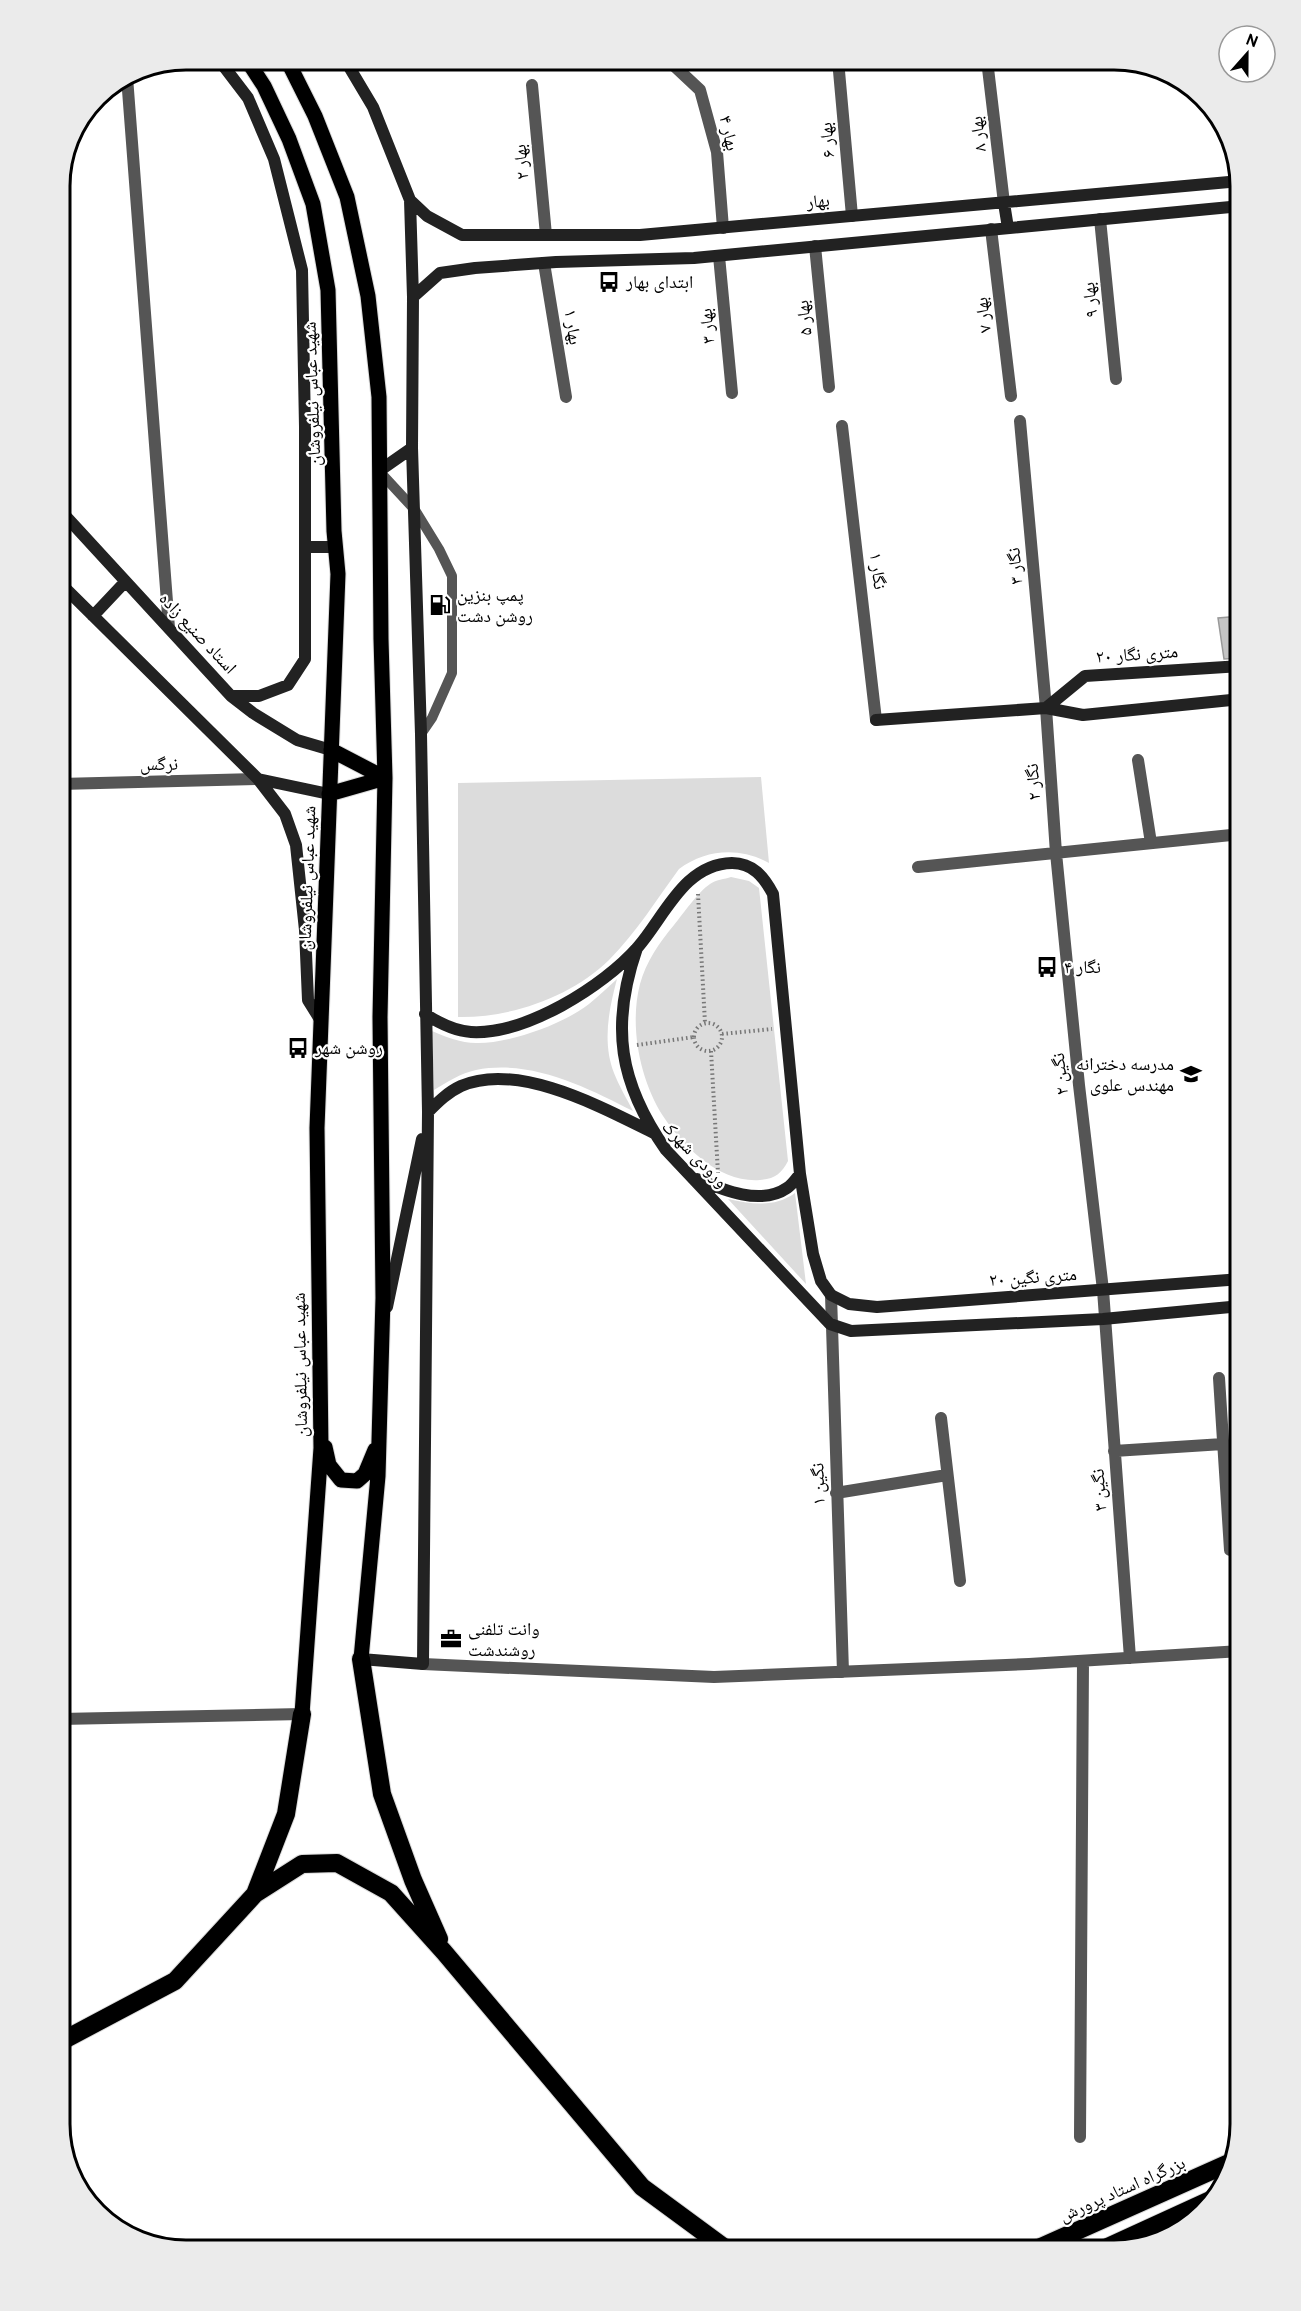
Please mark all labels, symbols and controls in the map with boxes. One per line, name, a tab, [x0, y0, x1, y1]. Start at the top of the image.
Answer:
north arrow	[1217, 24, 1277, 84]
text: N	[1243, 30, 1261, 53]
street label: بهار ۴	[712, 113, 743, 153]
street label: بهار ۸	[966, 115, 993, 153]
street label: بهار ۶	[815, 121, 842, 159]
street label: بهار ۲	[509, 143, 536, 181]
street label: بهار	[805, 190, 831, 215]
bus stop icon: ابتدای بهار	[597, 270, 621, 294]
place label: ابتدای بهار	[625, 272, 693, 295]
street label: بهار ۹	[1078, 281, 1105, 319]
street label: بهار ۷	[971, 296, 998, 334]
street label: بهار ۵	[792, 299, 819, 337]
street label: بهار ۳	[695, 307, 722, 345]
street label: بهار ۱	[557, 308, 586, 347]
street label: شهید عباس نیلفروشان	[299, 321, 328, 467]
street label: نگار ۳	[1003, 546, 1030, 585]
street label: نگار ۱	[863, 551, 890, 591]
place label: پمپ بنزین روشن دشت	[457, 585, 533, 629]
street label: استاد صنیع زاده	[153, 588, 241, 680]
fuel station icon: پمپ بنزین روشن دشت	[428, 593, 452, 617]
street label: ۲۰ متری نگار	[1095, 641, 1179, 670]
street label: نرگس	[140, 754, 178, 777]
street label: نگار ۲	[1022, 763, 1047, 801]
street label: شهید عباس نیلفروشان	[294, 805, 323, 951]
bus stop icon: نگار ۴	[1035, 955, 1059, 979]
place label: نگار ۴	[1064, 957, 1101, 980]
bus stop icon: روشن شهر	[286, 1036, 310, 1060]
place label: روشن شهر	[314, 1038, 383, 1061]
street label: نگین ۲	[1048, 1051, 1075, 1096]
place label: مدرسه دخترانه مهندس علوی	[1076, 1054, 1174, 1098]
school or university icon: مدرسه دخترانه مهندس علوی	[1179, 1062, 1203, 1086]
street label: ورودی شهرک	[656, 1116, 732, 1194]
street label: ۲۰ متری نگین	[988, 1264, 1078, 1293]
street label: شهید عباس نیلفروشان	[289, 1292, 314, 1438]
street label: نگین ۱	[807, 1462, 832, 1506]
street label: نگین ۳	[1088, 1468, 1113, 1512]
place label: وانت تلفنی روشندشت	[468, 1619, 540, 1663]
office icon: وانت تلفنی روشندشت	[439, 1627, 463, 1651]
street label: بزرگراه استاد پرورش	[1056, 2152, 1189, 2228]

